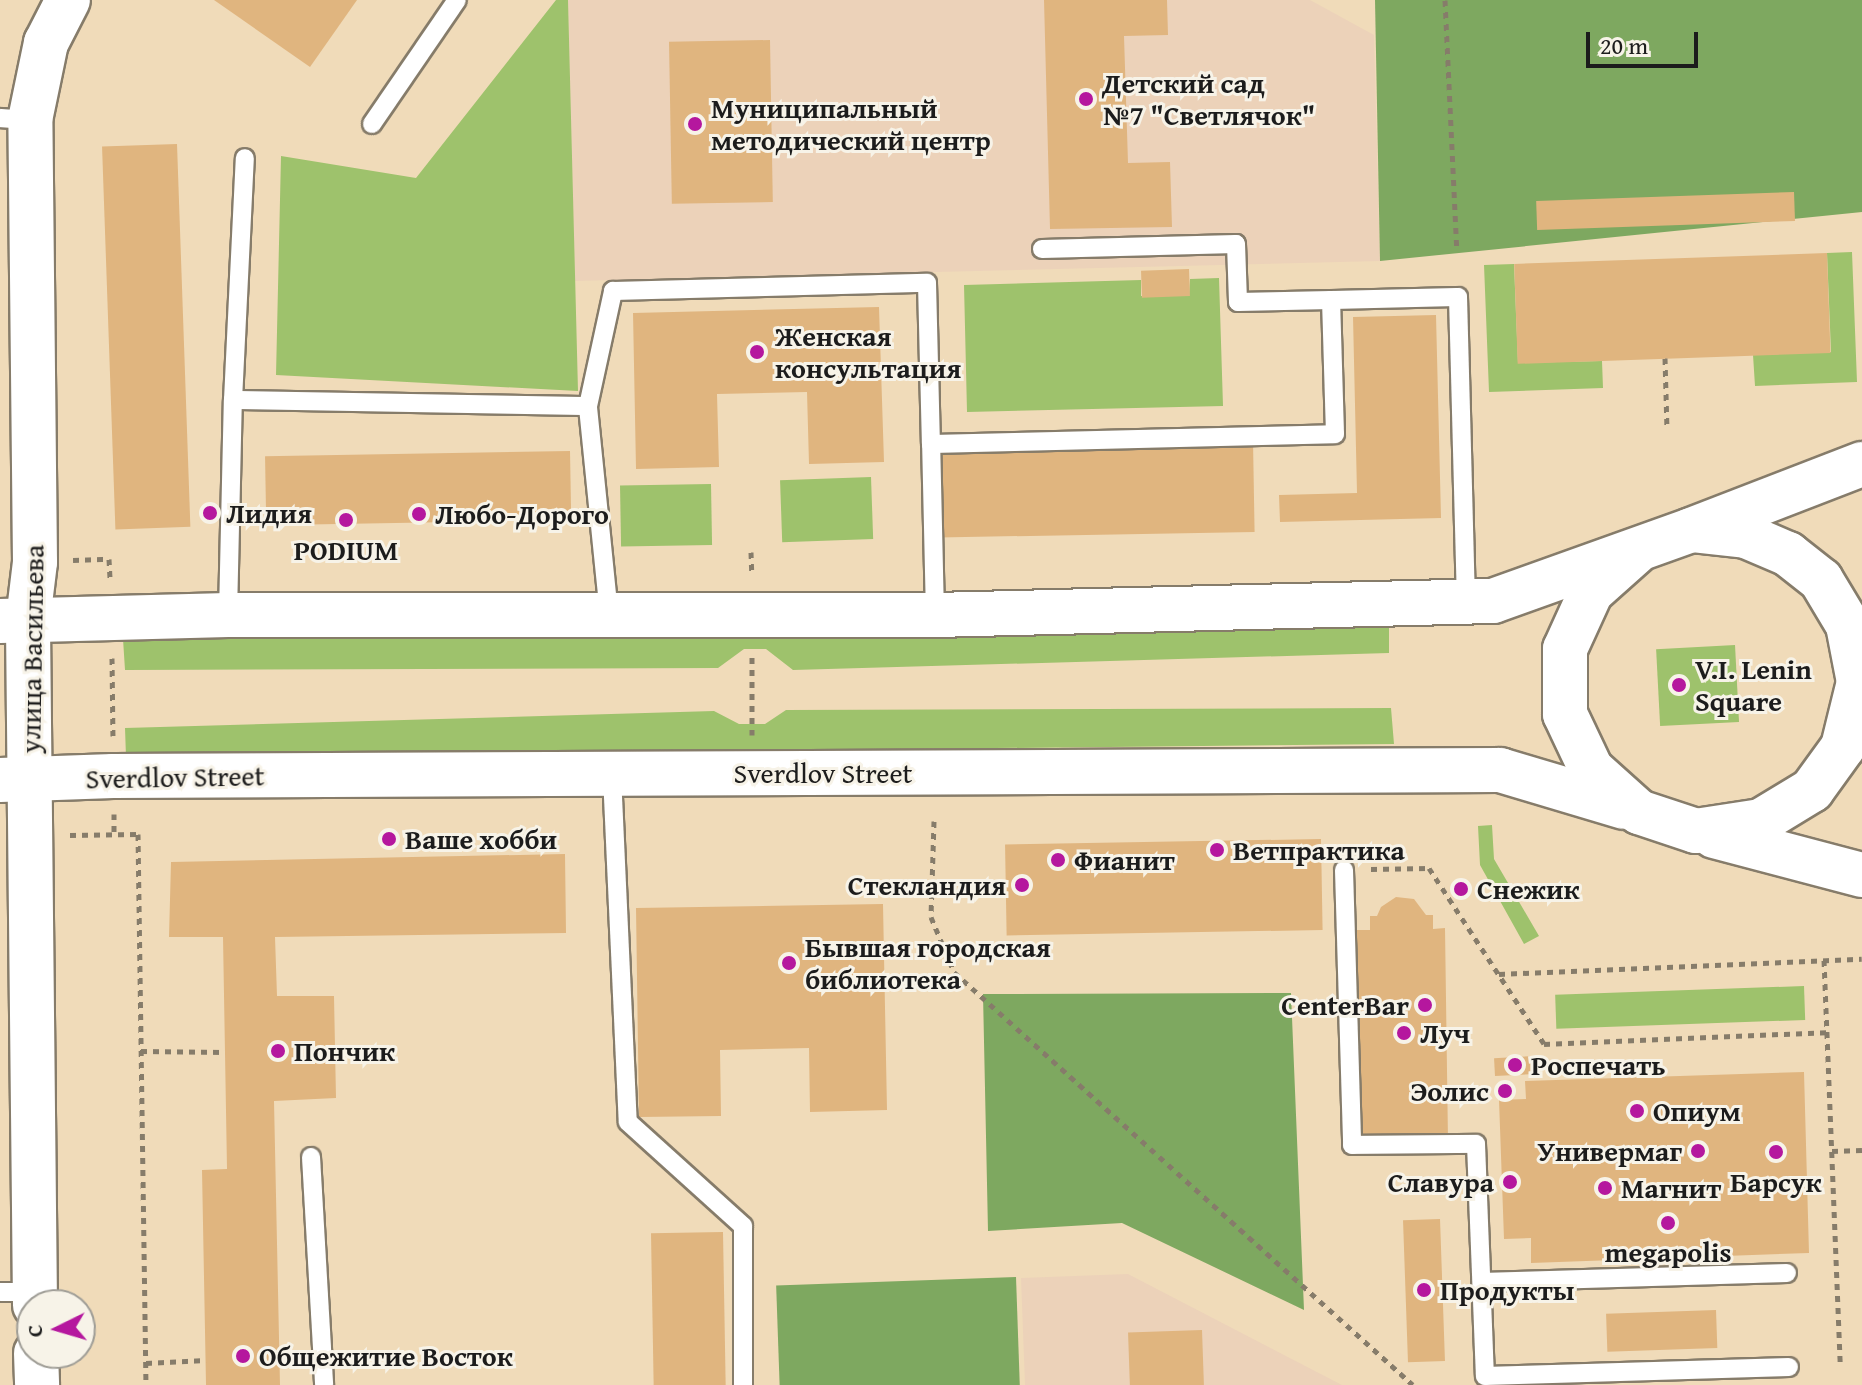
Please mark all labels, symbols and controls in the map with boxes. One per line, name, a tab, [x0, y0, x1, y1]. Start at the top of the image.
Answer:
scale bar	[1590, 16, 1702, 66]
text: 20 m	[1600, 28, 1648, 63]
place label: Детский сад №7 "Светлячок"	[1102, 66, 1315, 132]
marker: Детский сад №7 "Светлячок"	[1077, 90, 1095, 108]
place label: Муниципальный методический центр	[711, 91, 991, 157]
marker: Муниципальный методический центр	[686, 115, 704, 133]
place label: Женская консультация	[775, 319, 961, 385]
marker: Женская консультация	[746, 341, 768, 363]
place label: Лидия	[226, 496, 312, 530]
place label: Любо-Дорого	[435, 497, 609, 531]
marker: Лидия	[201, 504, 219, 522]
marker: Любо-Дорого	[410, 505, 428, 523]
marker: PODIUM	[337, 511, 355, 529]
place label: PODIUM	[294, 533, 398, 567]
street label: улица Васильева	[13, 544, 51, 754]
place label: V.I. Lenin Square	[1695, 652, 1812, 718]
marker: V.I. Lenin Square	[1670, 676, 1688, 694]
street label: Sverdlov Street	[734, 756, 912, 790]
street label: Sverdlov Street	[85, 759, 265, 795]
place label: Ваше хобби	[405, 822, 557, 856]
marker: Ваше хобби	[380, 830, 398, 848]
place label: Ветпрактика	[1233, 833, 1405, 867]
marker: Ветпрактика	[1208, 841, 1226, 859]
place label: Фианит	[1074, 843, 1175, 877]
marker: Фианит	[1049, 851, 1067, 869]
place label: Стекландия	[848, 868, 1006, 902]
place label: Снежик	[1477, 872, 1580, 906]
marker: Стекландия	[1013, 876, 1031, 894]
marker: Снежик	[1452, 880, 1470, 898]
place label: Бывшая городская библиотека	[805, 930, 1051, 996]
marker: Бывшая городская библиотека	[780, 954, 798, 972]
place label: CenterBar	[1281, 988, 1409, 1022]
marker: CenterBar	[1416, 996, 1434, 1014]
place label: Луч	[1420, 1016, 1470, 1050]
marker: Луч	[1395, 1024, 1413, 1042]
place label: Пончик	[294, 1034, 395, 1068]
marker: Пончик	[269, 1042, 287, 1060]
place label: Роспечать	[1531, 1048, 1666, 1082]
marker: Роспечать	[1506, 1056, 1524, 1074]
place label: Эолис	[1410, 1074, 1489, 1108]
marker: Эолис	[1496, 1082, 1514, 1100]
place label: Опиум	[1653, 1094, 1741, 1128]
marker: Опиум	[1628, 1102, 1646, 1120]
place label: Универмаг	[1538, 1134, 1682, 1168]
marker: Универмаг	[1689, 1142, 1707, 1160]
marker: Барсук	[1767, 1143, 1785, 1161]
place label: Славура	[1388, 1165, 1494, 1199]
place label: Барсук	[1730, 1165, 1822, 1199]
place label: Магнит	[1621, 1171, 1721, 1205]
marker: Славура	[1501, 1173, 1519, 1191]
marker: Магнит	[1596, 1179, 1614, 1197]
marker: megapolis	[1659, 1214, 1677, 1232]
place label: megapolis	[1604, 1235, 1732, 1269]
place label: Продукты	[1440, 1273, 1574, 1307]
marker: Продукты	[1415, 1281, 1433, 1299]
north arrow	[16, 1289, 96, 1369]
text: С	[18, 1323, 51, 1339]
place label: Общежитие Восток	[259, 1339, 513, 1373]
marker: Общежитие Восток	[234, 1347, 252, 1365]

